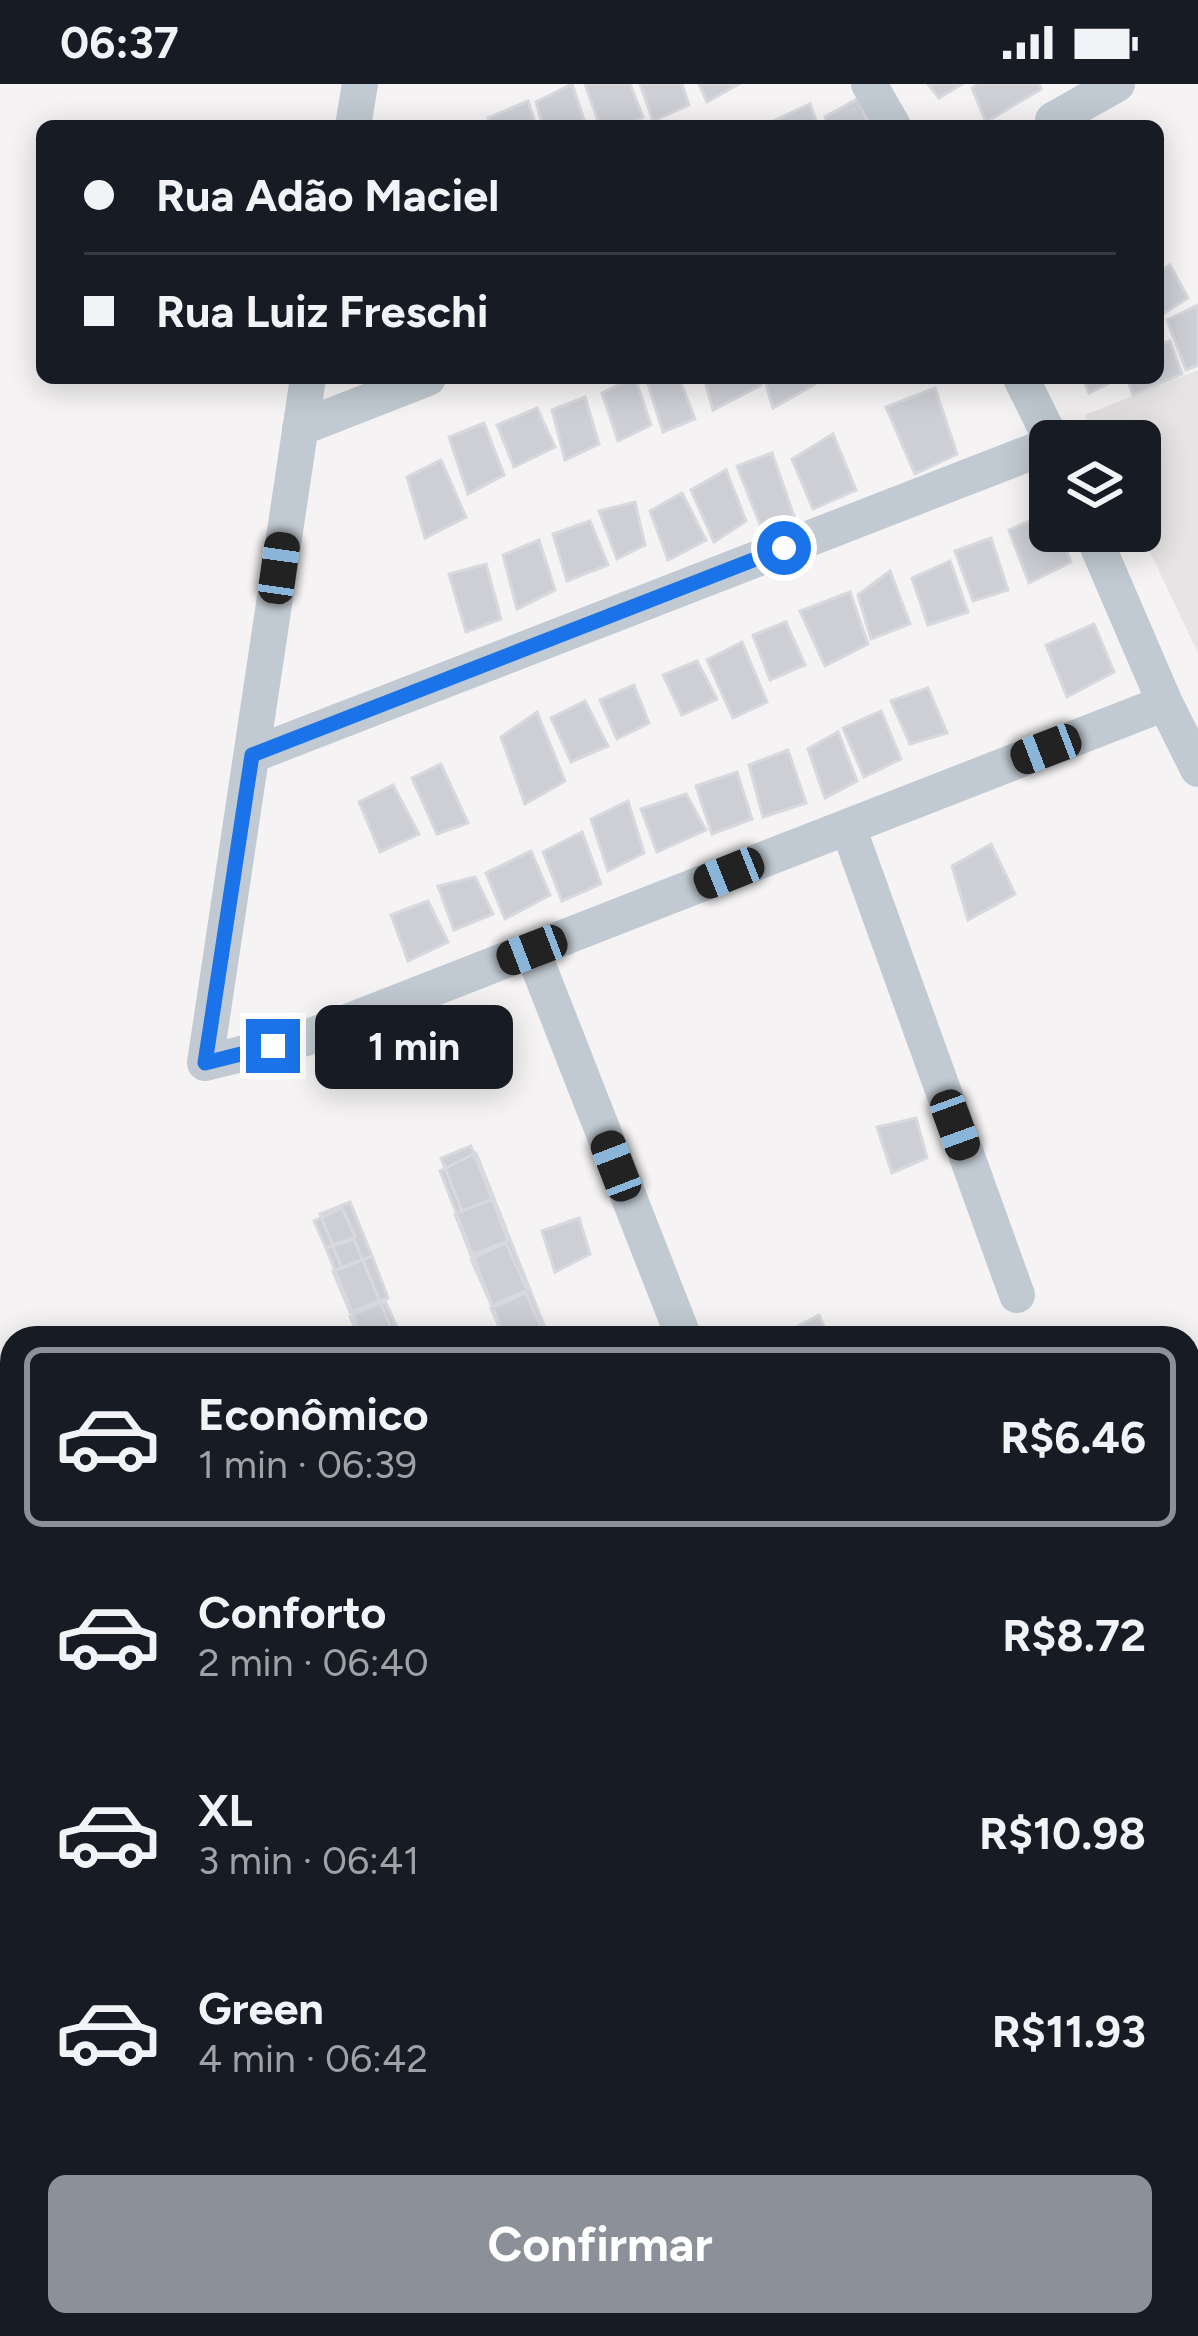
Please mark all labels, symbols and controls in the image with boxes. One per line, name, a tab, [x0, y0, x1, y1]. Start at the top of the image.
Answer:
text: 06:37	[60, 15, 179, 69]
text: Rua Adão Maciel	[156, 168, 499, 222]
text: Rua Luiz Freschi	[156, 284, 488, 338]
map controls	[1029, 420, 1161, 552]
button: layers	[1029, 420, 1161, 552]
route start	[757, 521, 811, 575]
car	[256, 530, 302, 606]
car	[1006, 719, 1086, 779]
car	[689, 843, 769, 903]
car	[492, 920, 572, 980]
callout: 1 min	[315, 1004, 513, 1088]
route end	[246, 1019, 300, 1073]
text: 1 min	[368, 1023, 460, 1070]
car	[926, 1085, 984, 1165]
car	[586, 1126, 646, 1206]
icon: car	[54, 1383, 162, 1491]
text: Econômico	[198, 1387, 429, 1441]
text: R$6.46	[1000, 1410, 1146, 1464]
text: 1 min · 06:39	[198, 1441, 417, 1488]
icon: car	[54, 1581, 162, 1689]
text: Conforto	[198, 1585, 387, 1639]
text: R$8.72	[1002, 1608, 1146, 1662]
text: 2 min · 06:40	[198, 1639, 429, 1686]
icon: car	[54, 1779, 162, 1887]
text: XL	[198, 1783, 253, 1837]
text: R$10.98	[979, 1806, 1146, 1860]
text: 3 min · 06:41	[198, 1837, 419, 1884]
icon: car	[54, 1977, 162, 2085]
text: Green	[198, 1981, 324, 2035]
text: R$11.93	[992, 2004, 1146, 2058]
text: 4 min · 06:42	[198, 2035, 428, 2082]
button: Confirmar	[48, 2175, 1152, 2313]

